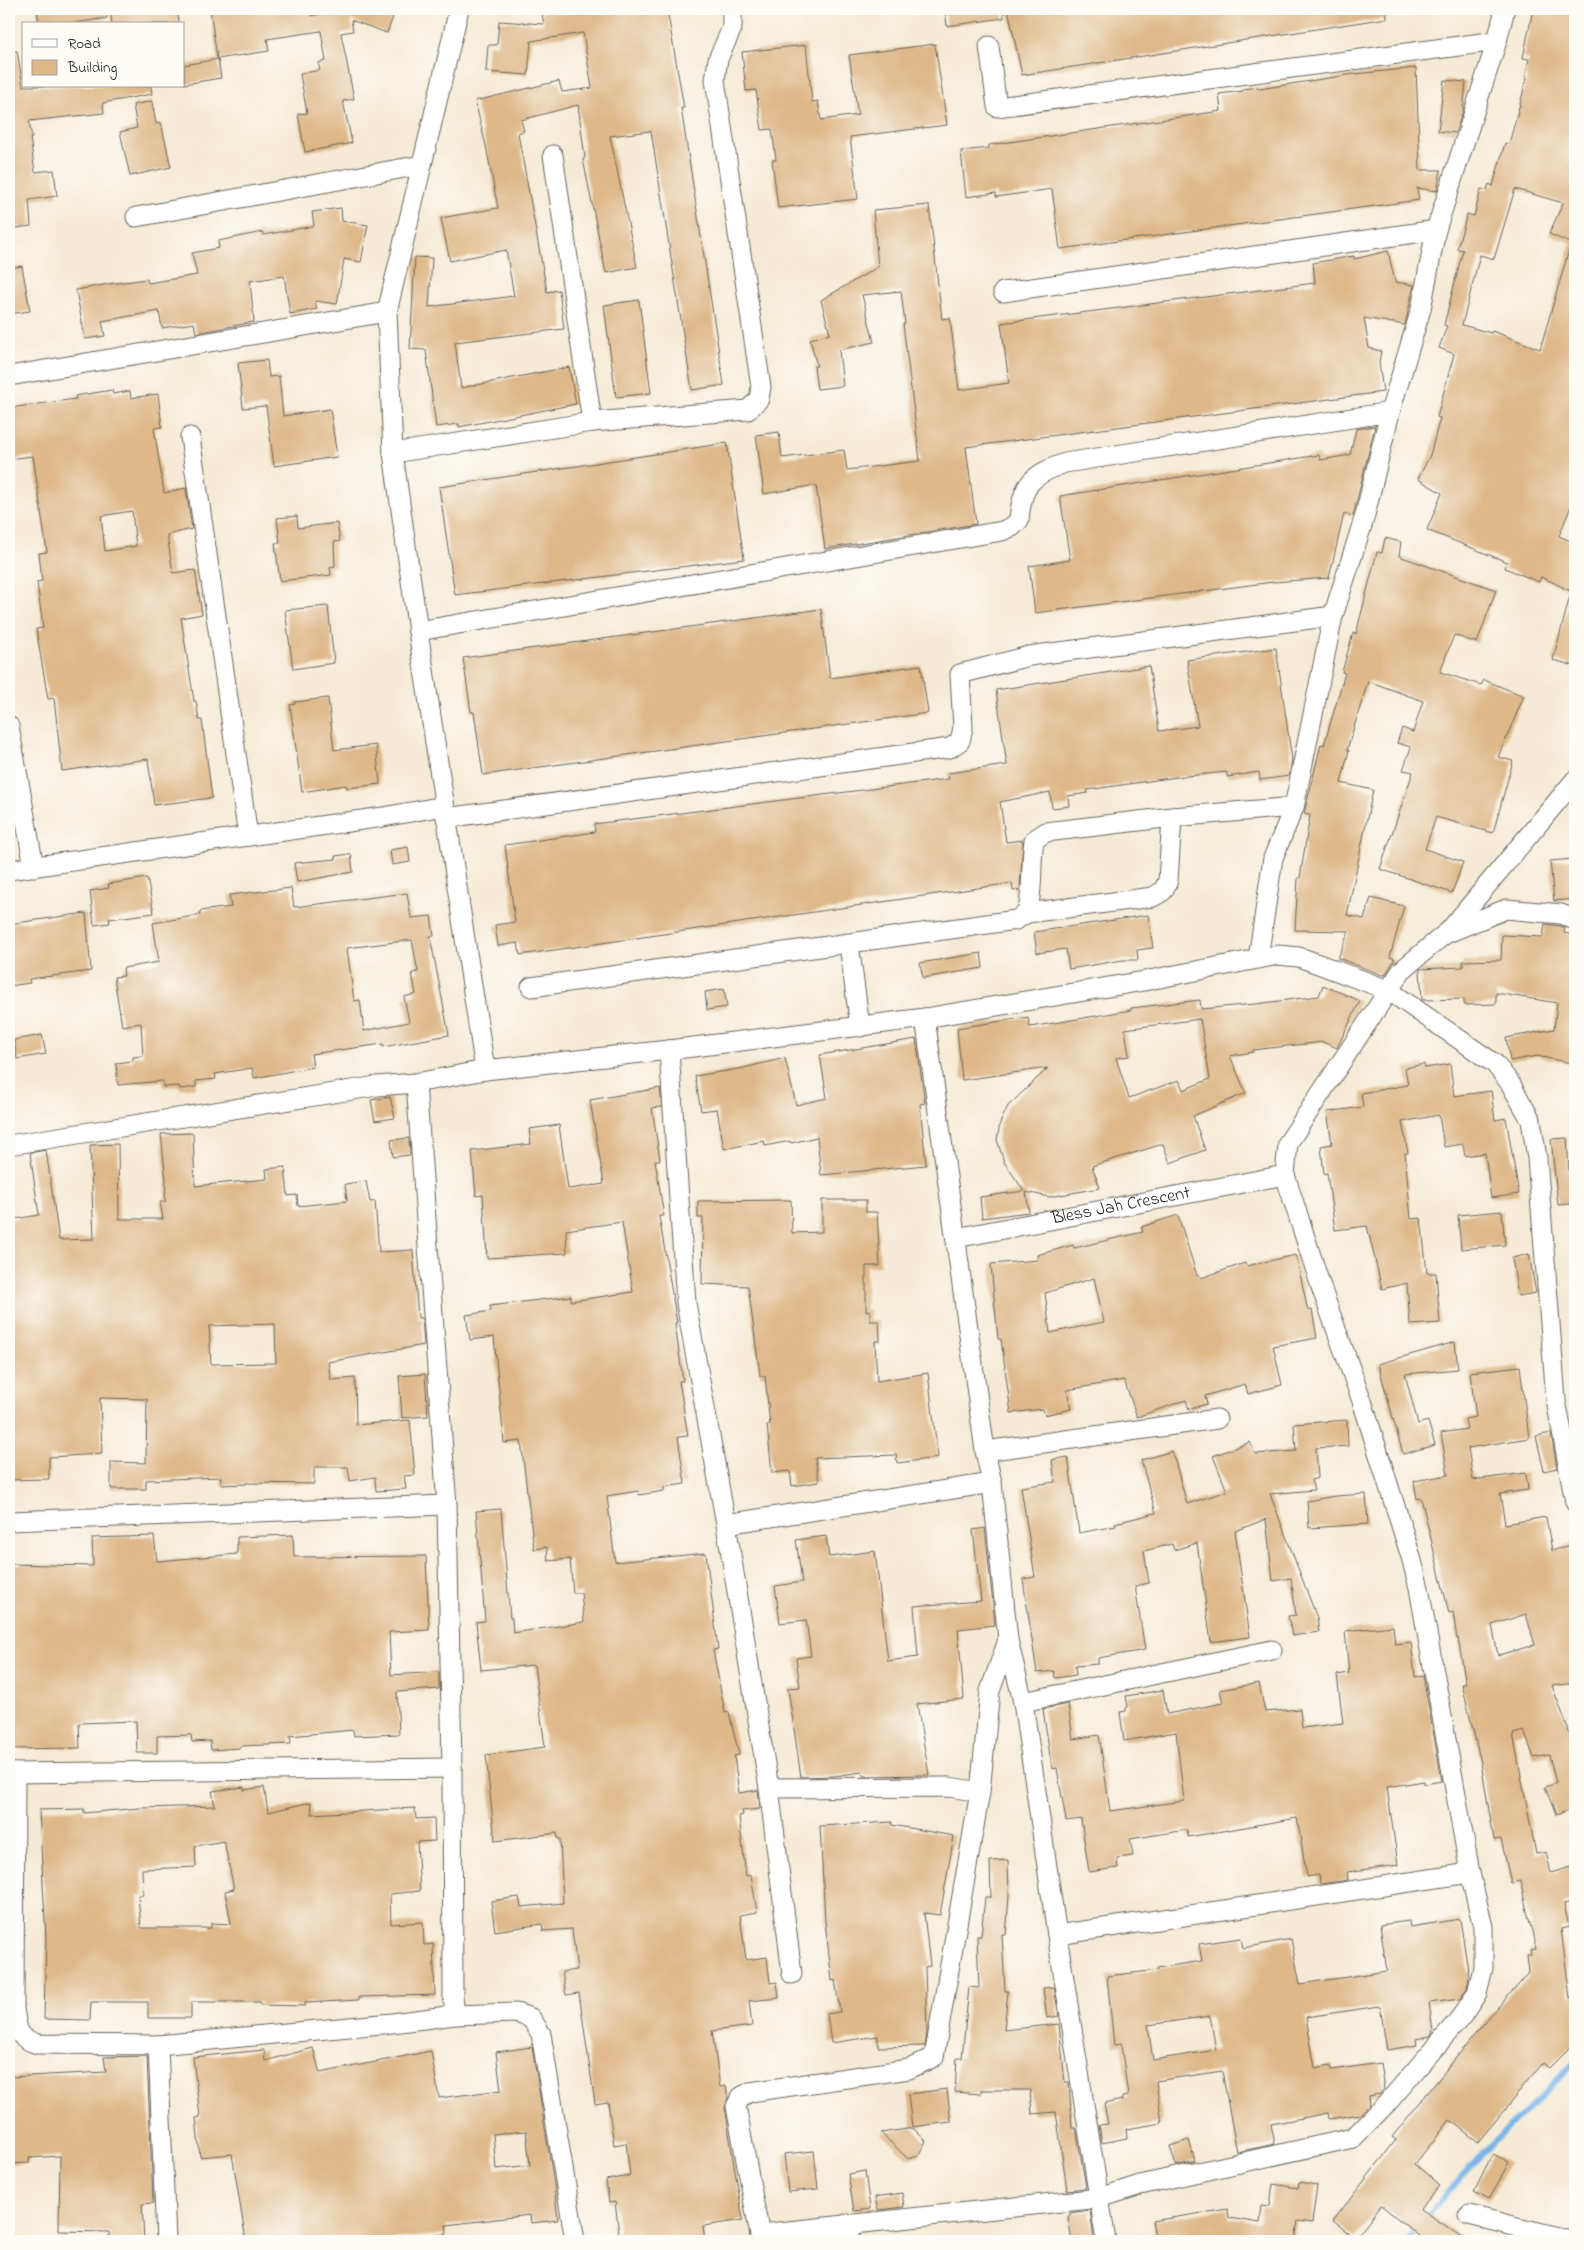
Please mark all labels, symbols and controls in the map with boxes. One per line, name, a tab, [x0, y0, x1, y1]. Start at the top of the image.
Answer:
legend	[22, 22, 185, 88]
text: Road	[68, 33, 101, 55]
text: Building	[67, 57, 117, 80]
street label: Bless Jah Crescent	[1049, 1180, 1192, 1233]

